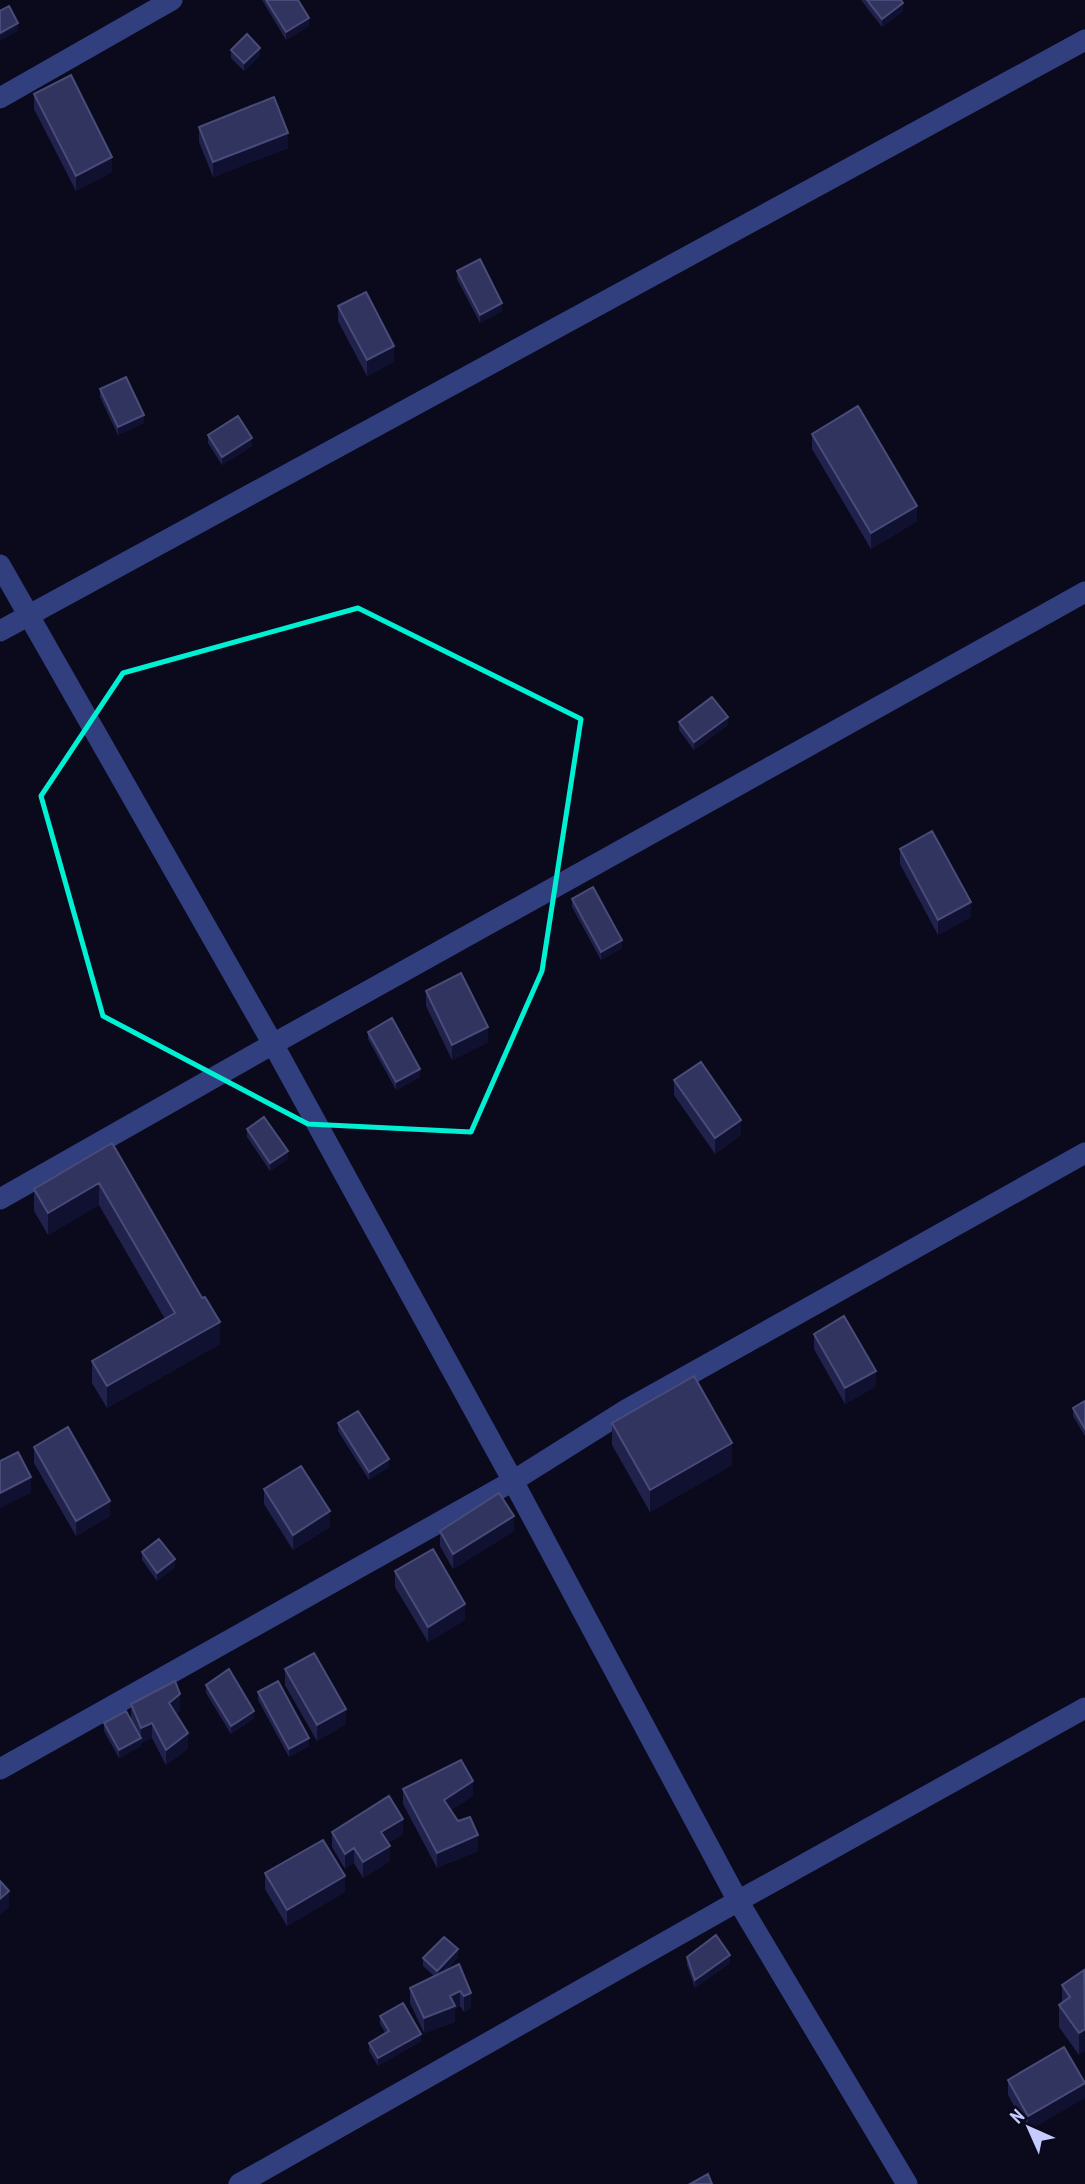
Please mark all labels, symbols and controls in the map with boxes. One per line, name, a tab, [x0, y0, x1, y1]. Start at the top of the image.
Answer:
north arrow	[994, 2093, 1064, 2163]
text: N	[1005, 2104, 1029, 2128]

